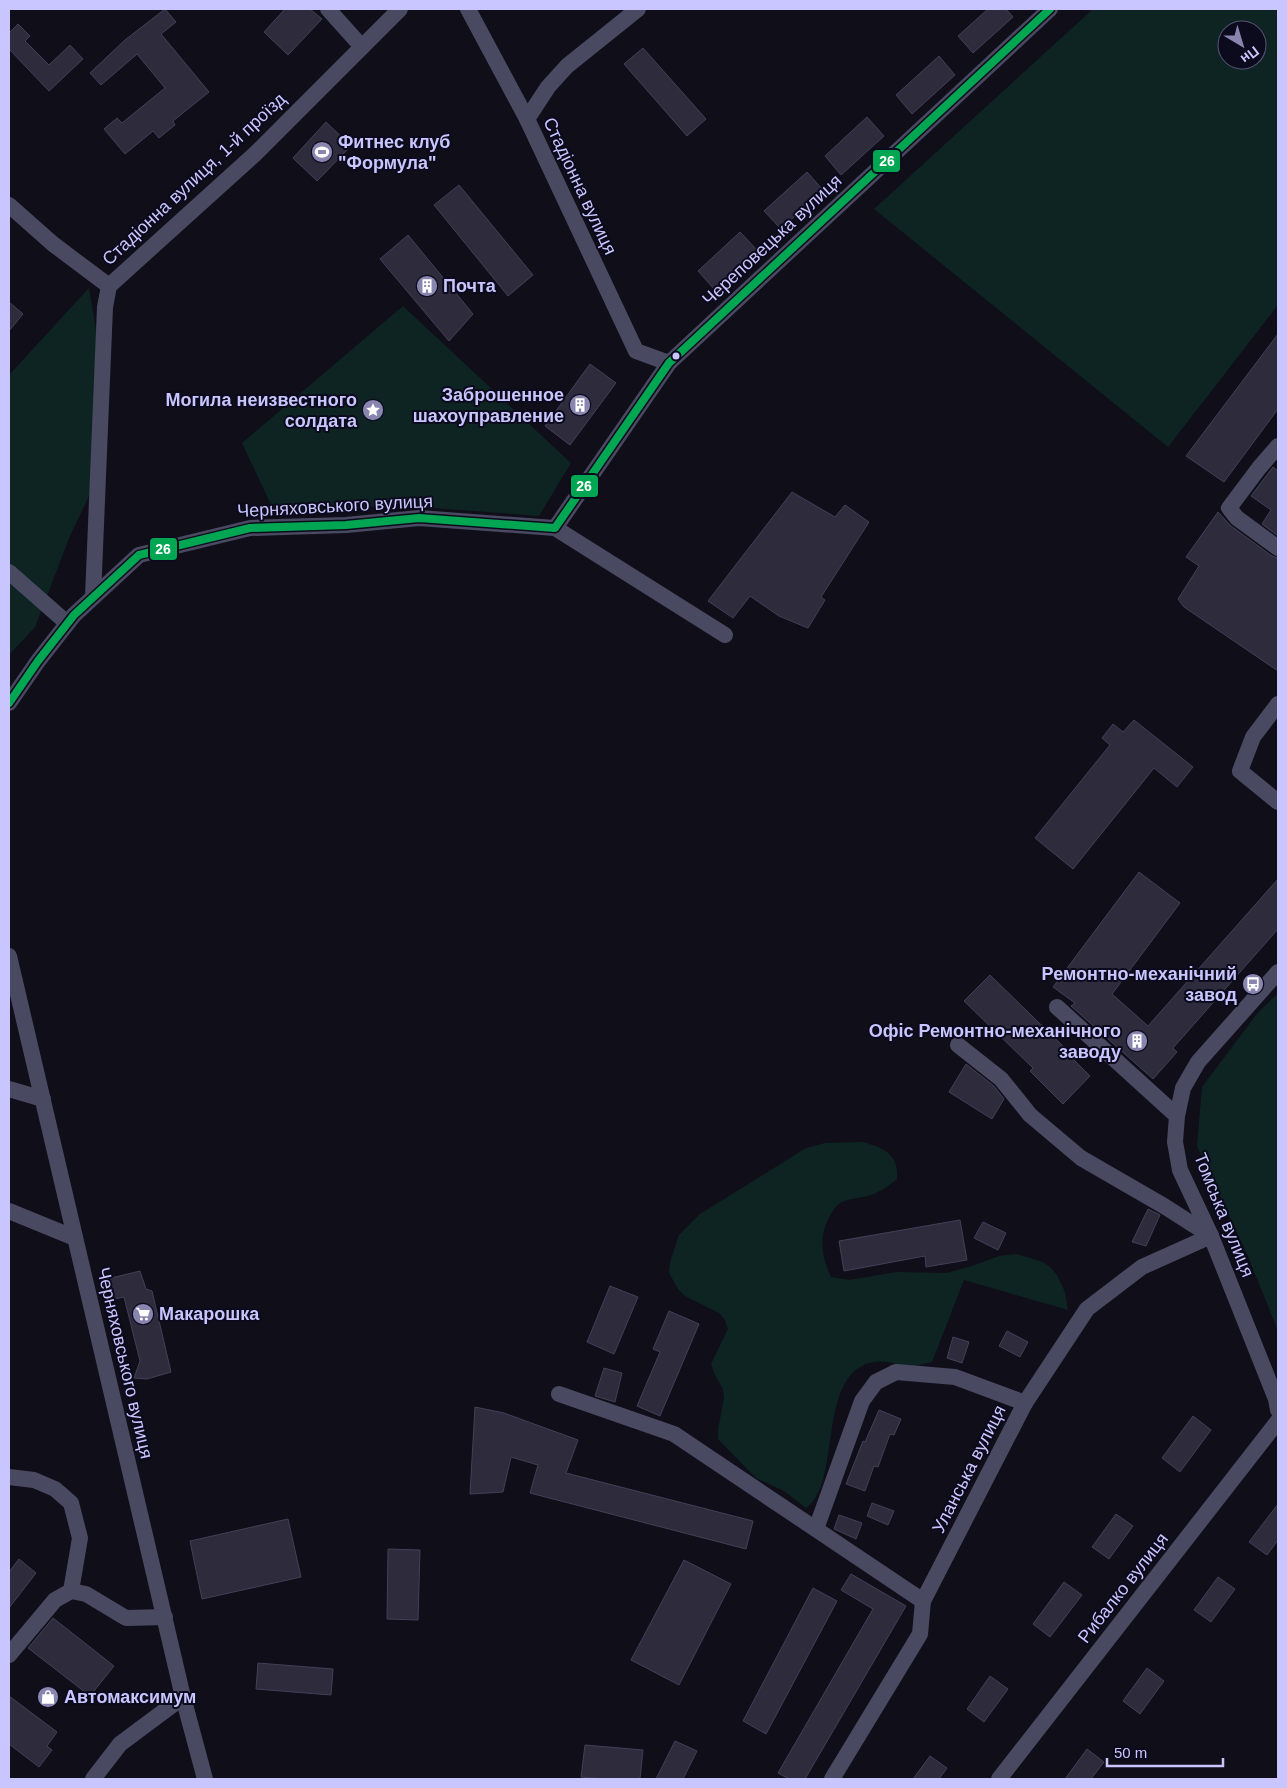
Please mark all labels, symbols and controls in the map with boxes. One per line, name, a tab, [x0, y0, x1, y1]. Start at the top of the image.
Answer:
north arrow	[1217, 20, 1267, 70]
text: Пн	[1238, 43, 1262, 67]
street label: Стадіонна вулиця, 1-й проїзд	[98, 88, 290, 269]
street label: Стадіонна вулиця	[539, 114, 621, 258]
place label: Фитнес клуб "Формула"	[338, 132, 450, 173]
sports icon: Фитнес клуб "Формула"	[310, 140, 334, 164]
line badge: 26	[872, 149, 901, 173]
text: 26	[879, 153, 895, 169]
street label: Череповецька вулиця	[698, 170, 846, 310]
building icon: Почта	[415, 274, 439, 298]
place label: Почта	[443, 276, 497, 296]
unlabelled marker	[671, 351, 681, 361]
place label: Заброшенное шахоуправление	[413, 385, 564, 426]
place label: Могила неизвестного солдата	[166, 390, 358, 431]
building icon: Заброшенное шахоуправление	[568, 393, 592, 417]
place icon: Могила неизвестного солдата	[361, 398, 385, 422]
line badge: 26	[570, 474, 599, 498]
text: 26	[576, 478, 592, 494]
street label: Черняховського вулиця	[237, 491, 433, 521]
line badge: 26	[149, 537, 178, 561]
text: 26	[155, 541, 171, 557]
place label: Ремонтно-механічний завод	[1042, 964, 1238, 1005]
bus stop icon: Ремонтно-механічний завод	[1241, 972, 1265, 996]
place label: Офіс Ремонтно-механічного заводу	[869, 1021, 1121, 1062]
building icon: Офіс Ремонтно-механічного заводу	[1125, 1029, 1149, 1053]
street label: Томська вулиця	[1190, 1150, 1258, 1280]
street label: Черняховського вулиця	[93, 1265, 157, 1461]
supermarket icon: Макарошка	[131, 1302, 155, 1326]
place label: Макарошка	[159, 1304, 260, 1324]
street label: Уланська вулиця	[928, 1402, 1010, 1536]
street label: Рибалко вулиця	[1074, 1529, 1172, 1647]
shop icon: Автомаксимум	[36, 1685, 60, 1709]
place label: Автомаксимум	[64, 1687, 196, 1707]
scale bar	[1107, 1736, 1223, 1768]
text: 50 m	[1114, 1744, 1147, 1761]

